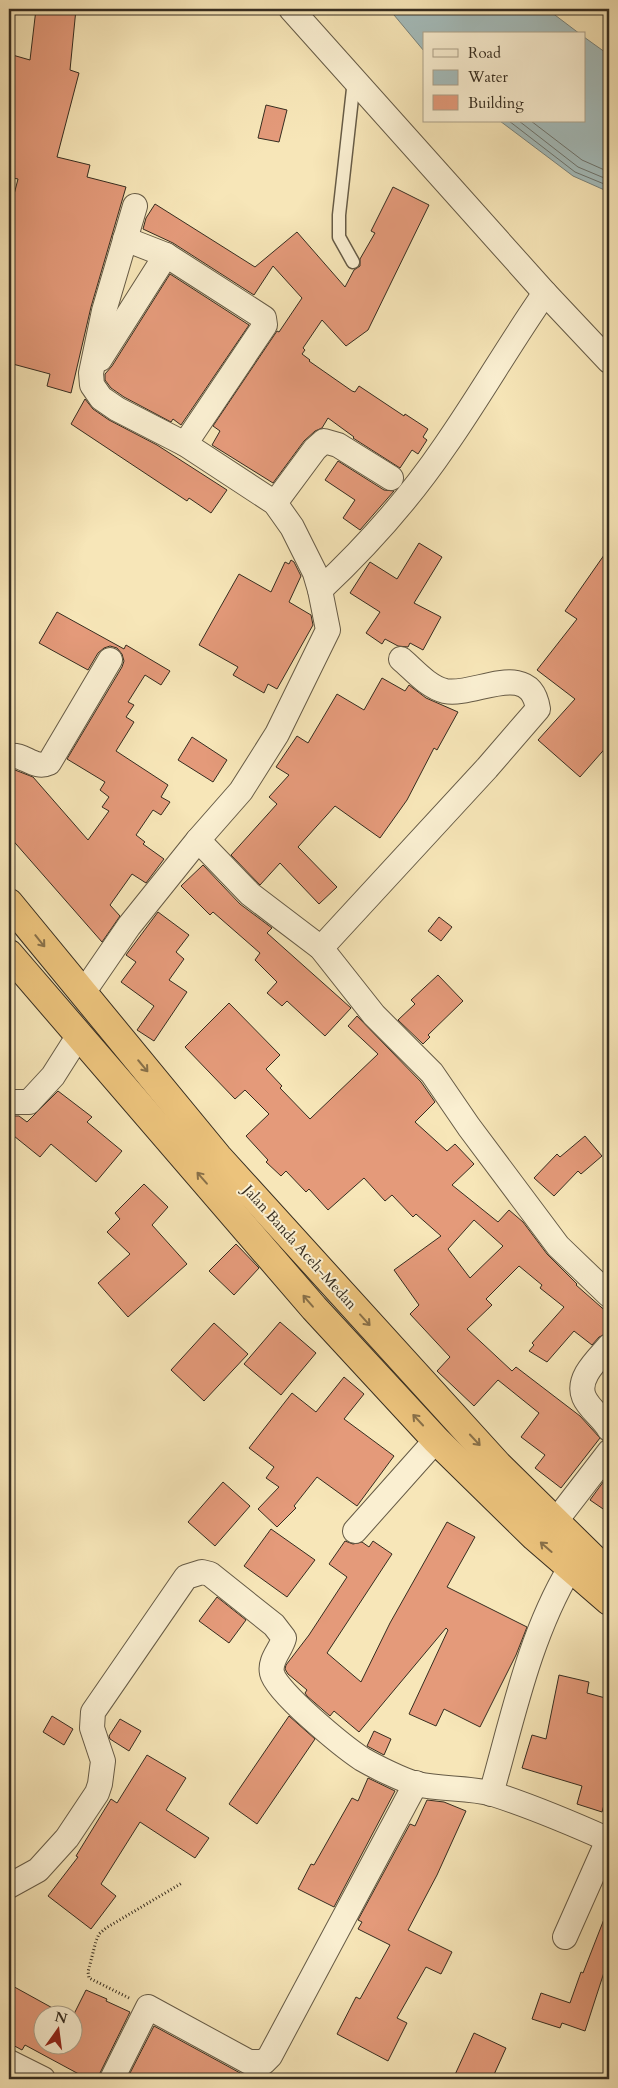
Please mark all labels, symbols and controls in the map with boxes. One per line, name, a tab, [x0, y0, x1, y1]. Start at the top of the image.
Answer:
legend	[423, 32, 586, 122]
text: Road	[468, 43, 501, 63]
text: Water	[467, 67, 509, 87]
text: Building	[468, 93, 524, 113]
one-way arrow	[34, 934, 45, 947]
one-way arrow	[138, 1059, 149, 1072]
one-way arrow	[196, 1171, 207, 1184]
street label: Jalan Banda Aceh-Medan	[237, 1179, 362, 1314]
one-way arrow	[302, 1294, 314, 1307]
one-way arrow	[359, 1314, 371, 1327]
one-way arrow	[412, 1414, 424, 1427]
one-way arrow	[469, 1434, 481, 1446]
one-way arrow	[539, 1541, 552, 1552]
north arrow	[32, 2006, 82, 2056]
text: N	[53, 2007, 69, 2029]

